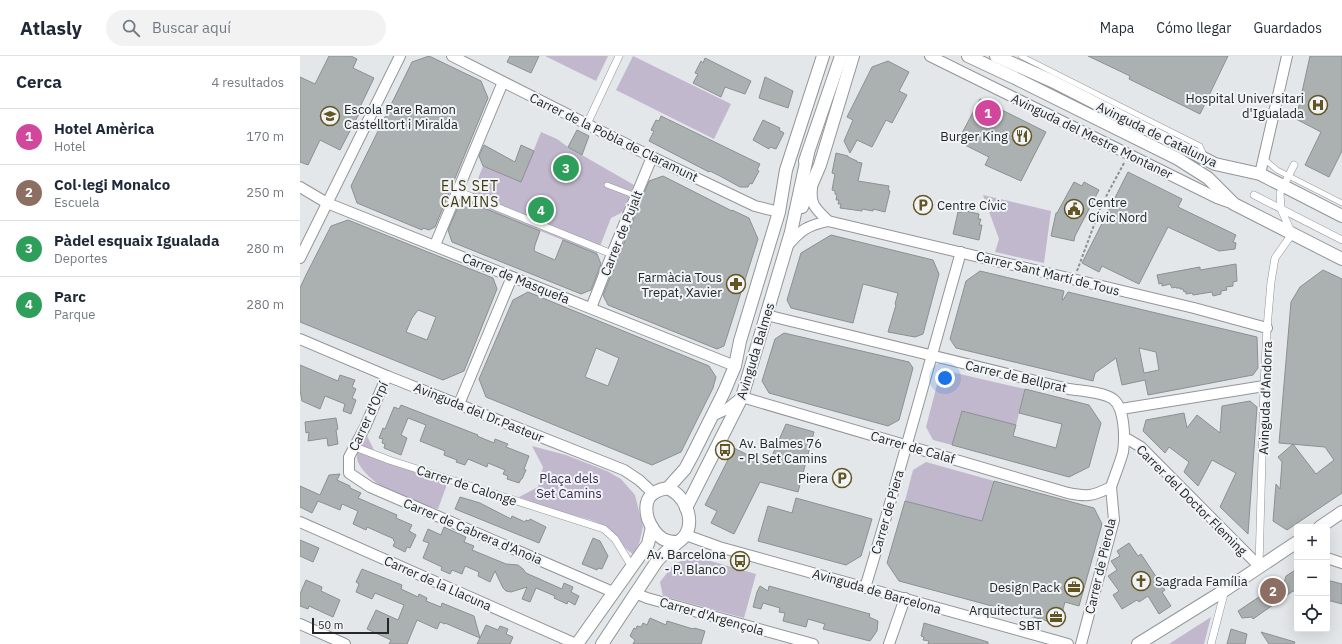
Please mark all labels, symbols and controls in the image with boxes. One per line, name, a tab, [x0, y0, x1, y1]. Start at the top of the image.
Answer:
search box	[106, 10, 386, 46]
text: Atlasly	[20, 16, 82, 40]
icon: search	[120, 17, 142, 39]
text: Buscar aquí	[152, 18, 231, 37]
text: Mapa	[1100, 19, 1134, 37]
text: Cómo llegar	[1156, 19, 1231, 37]
text: Guardados	[1253, 19, 1322, 37]
text: Cerca	[16, 71, 62, 93]
text: 4 resultados	[211, 74, 284, 91]
street label: Carrer de la Pobla de Claramunt	[527, 89, 701, 186]
street label: Avinguda del Mestre Montaner	[1008, 90, 1176, 183]
place label: Hospital Universitari d'Igualada	[1186, 90, 1304, 122]
hospital icon: Hospital Universitari d'Igualada	[1307, 94, 1329, 116]
pin: 1	[975, 98, 1001, 128]
street label: Avinguda de Catalunya	[1093, 98, 1220, 171]
place label: Escola Pare Ramon Castelltort i Miralda	[344, 101, 458, 133]
school or university icon: Escola Pare Ramon Castelltort i Miralda	[319, 105, 341, 127]
text: Hotel Amèrica	[54, 119, 154, 138]
restaurant icon: Burger King	[1011, 125, 1033, 147]
text: 1	[25, 128, 33, 145]
text: 170 m	[246, 128, 284, 145]
place label: Burger King	[940, 128, 1008, 145]
text: Hotel	[54, 138, 86, 155]
pin: 3	[553, 153, 579, 183]
text: Col·legi Monalco	[54, 175, 170, 194]
district label: ELS SET CAMINS	[441, 177, 499, 211]
text: 2	[25, 184, 33, 201]
text: 250 m	[246, 184, 284, 201]
street label: Carrer de Pujalt	[597, 188, 646, 278]
text: Escuela	[54, 194, 99, 211]
parking icon: Centre Cívic	[912, 194, 934, 216]
place label: Centre Cívic Nord	[1088, 194, 1147, 226]
pin: 4	[528, 195, 554, 225]
place label: Centre Cívic	[937, 197, 1007, 214]
public building icon: Centre Cívic Nord	[1063, 198, 1085, 220]
text: Pàdel esquaix Igualada	[54, 231, 220, 250]
text: 3	[25, 240, 33, 257]
text: 280 m	[246, 240, 284, 257]
street label: Carrer Sant Martí de Tous	[974, 247, 1122, 300]
street label: Carrer de Masquefa	[460, 249, 572, 308]
text: Deportes	[54, 250, 107, 267]
place label: Farmàcia Tous Trepat, Xavier	[638, 269, 722, 301]
pharmacy icon: Farmàcia Tous Trepat, Xavier	[725, 273, 747, 295]
text: Parc	[54, 287, 86, 306]
text: 4	[25, 296, 33, 313]
text: 280 m	[246, 296, 284, 313]
street label: Avinguda Balmes	[733, 301, 778, 402]
text: Parque	[54, 306, 95, 323]
street label: Avinguda d'Andorra	[1255, 341, 1276, 455]
street label: Carrer de Bellprat	[963, 357, 1068, 396]
your location	[935, 368, 955, 388]
street label: Carrer d'Orpí	[345, 378, 392, 454]
street label: Avinguda del Dr.Pasteur	[411, 379, 547, 446]
street label: Carrer de Calaf	[869, 427, 957, 468]
place label: Av. Balmes 76 - Pl Set Camins	[739, 435, 827, 467]
bus stop icon: Av. Balmes 76 - Pl Set Camins	[714, 439, 736, 461]
street label: Carrer del Doctor Fleming	[1133, 441, 1251, 559]
street label: Carrer de Calonge	[415, 461, 519, 510]
parking icon: Piera	[831, 467, 853, 489]
street label: Carrer de Piera	[867, 468, 908, 556]
park label: Plaça dels Set Camins	[536, 470, 602, 502]
place label: Piera	[798, 470, 828, 487]
street label: Carrer de Cabrera d'Anoia	[401, 494, 545, 569]
street label: Carrer de Pierola	[1081, 516, 1120, 616]
map controls	[1294, 524, 1330, 632]
button: +	[1294, 524, 1330, 560]
place label: Av. Barcelona - P. Blanco	[647, 546, 726, 578]
bus stop icon: Av. Barcelona - P. Blanco	[729, 550, 751, 572]
street label: Carrer de la Llacuna	[381, 552, 494, 615]
button: −	[1294, 560, 1330, 596]
street label: Avinguda de Barcelona	[810, 565, 943, 618]
church icon: Sagrada Família	[1130, 570, 1152, 592]
place label: Sagrada Família	[1155, 573, 1248, 590]
office icon: Design Pack	[1063, 576, 1085, 598]
pin: 2	[1260, 576, 1286, 606]
place label: Design Pack	[989, 579, 1060, 596]
street label: Carrer d'Argençola	[658, 593, 766, 640]
button: locate	[1294, 596, 1330, 632]
place label: Arquitectura SBT	[969, 602, 1043, 634]
office icon: Arquitectura SBT	[1045, 606, 1067, 628]
scale bar	[312, 616, 389, 635]
text: 50 m	[318, 618, 343, 632]

